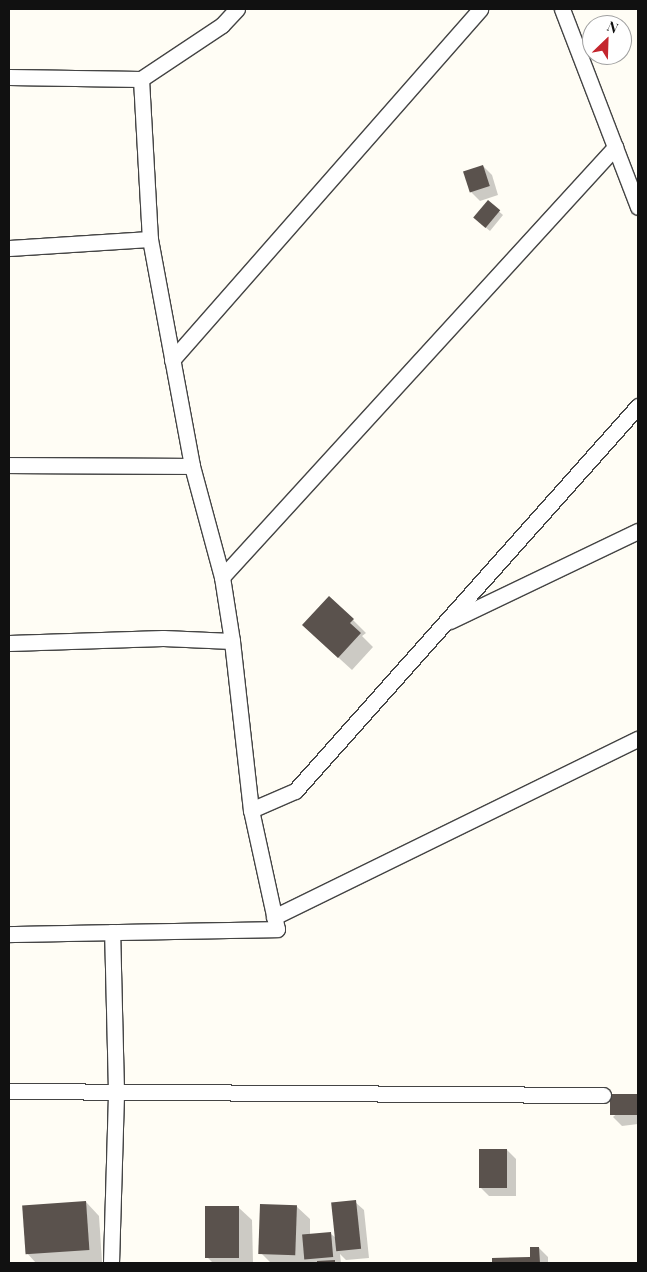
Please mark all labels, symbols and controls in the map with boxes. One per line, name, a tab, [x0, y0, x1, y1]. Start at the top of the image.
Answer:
north arrow	[582, 15, 632, 65]
text: N	[604, 16, 621, 37]

